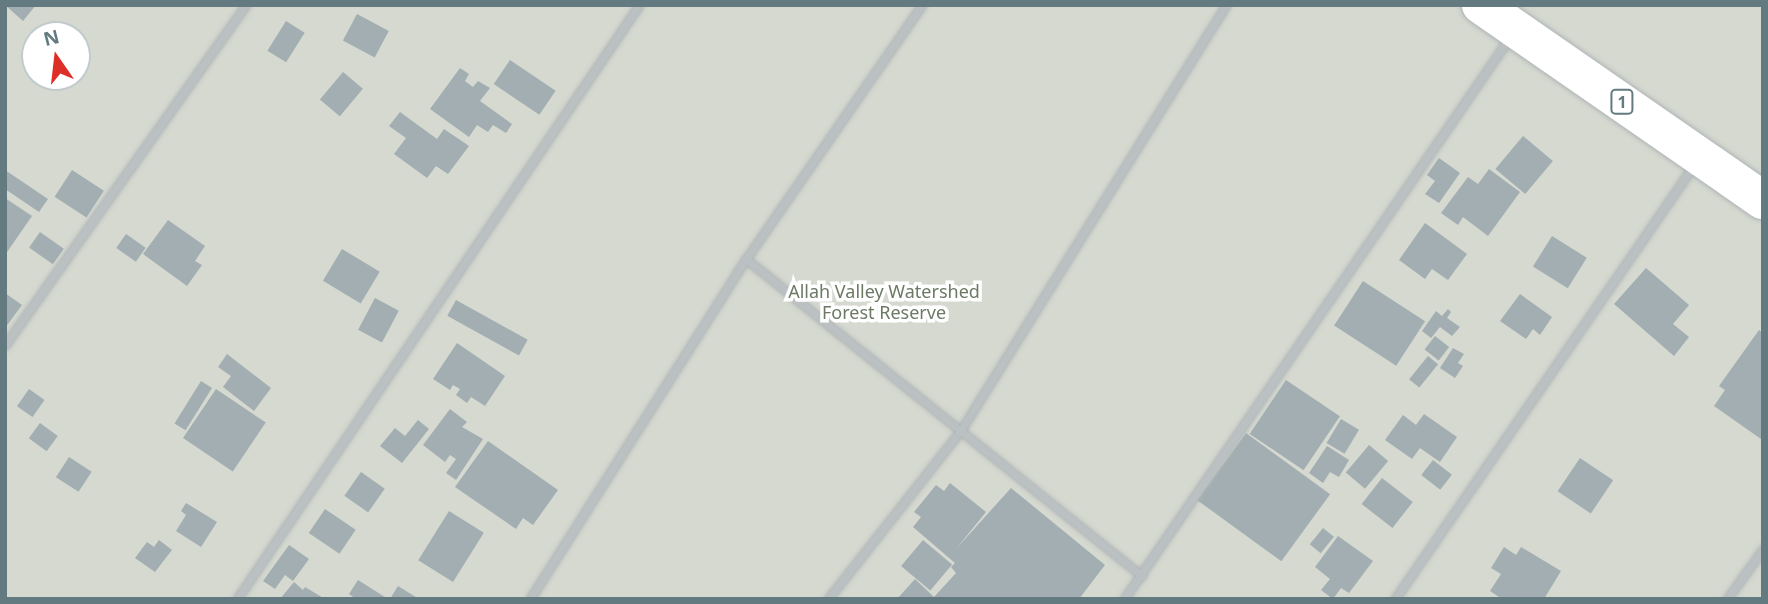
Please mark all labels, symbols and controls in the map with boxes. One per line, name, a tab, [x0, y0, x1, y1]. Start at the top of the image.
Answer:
north arrow	[21, 21, 91, 91]
text: N	[41, 23, 62, 52]
road number: 1	[1610, 90, 1634, 114]
park label: Allah Valley Watershed Forest Reserve	[788, 281, 980, 324]

